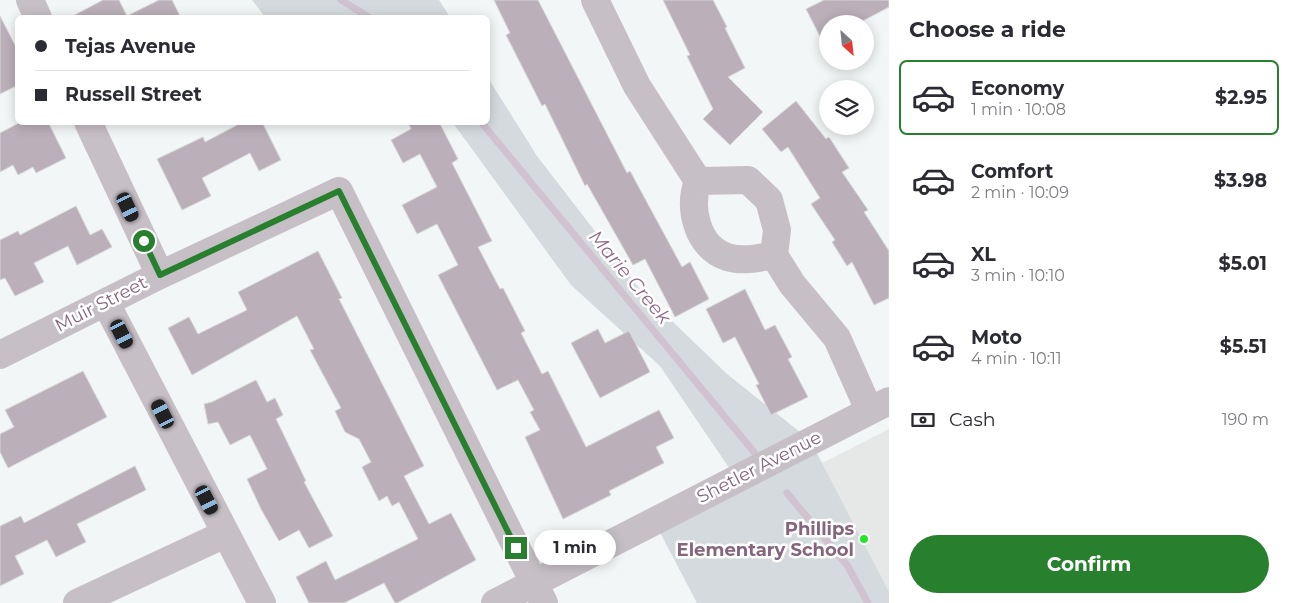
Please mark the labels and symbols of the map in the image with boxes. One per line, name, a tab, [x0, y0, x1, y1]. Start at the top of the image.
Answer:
north arrow	[819, 15, 874, 70]
car	[114, 190, 141, 224]
water label: Marie Creek	[584, 225, 676, 329]
route start	[133, 230, 155, 252]
street label: Muir Street	[51, 271, 151, 337]
car	[108, 317, 135, 351]
car	[149, 397, 176, 431]
street label: Shetler Avenue	[693, 426, 825, 508]
car	[193, 483, 220, 517]
place label: Phillips Elementary School	[677, 518, 854, 561]
callout: 1 min	[534, 530, 616, 566]
marker: Phillips Elementary School	[858, 533, 870, 545]
route end	[505, 537, 527, 559]

